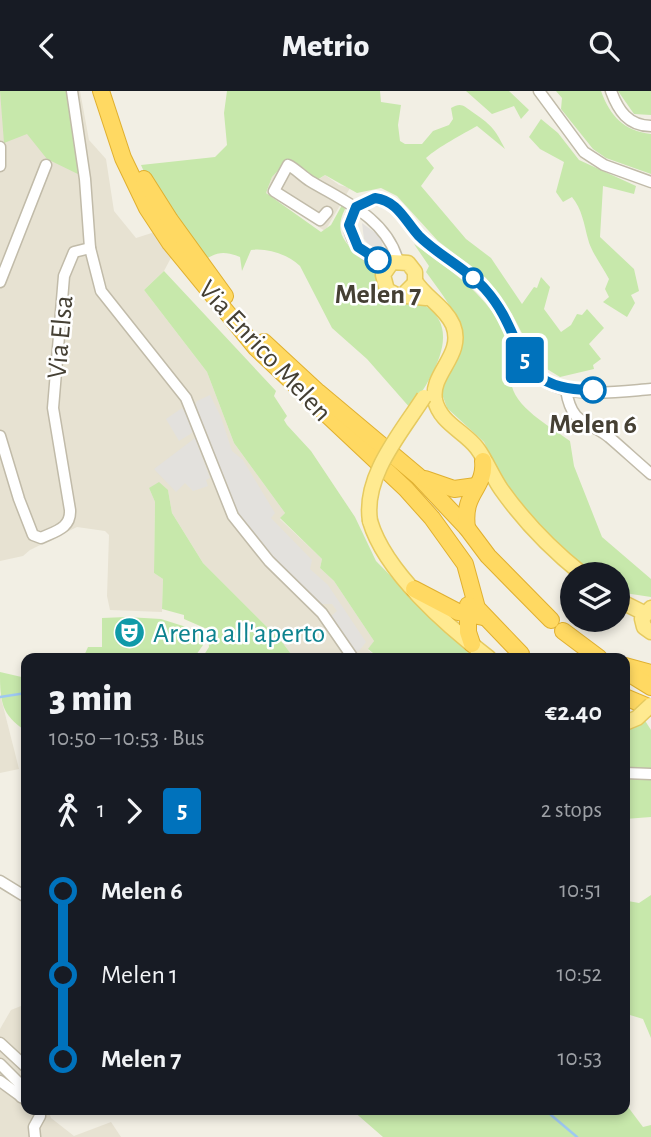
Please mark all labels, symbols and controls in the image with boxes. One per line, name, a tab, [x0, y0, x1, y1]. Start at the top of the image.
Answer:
icon: back	[28, 27, 66, 65]
icon: search	[585, 27, 623, 65]
text: Metrio	[282, 30, 369, 62]
marker: Melen 7	[365, 247, 391, 273]
unlabelled marker	[463, 268, 483, 288]
street label: Via Enrico Melen	[193, 276, 337, 427]
place label: Melen 7	[335, 281, 421, 309]
street label: Via Elsa	[43, 294, 79, 380]
line badge: 5	[502, 337, 548, 383]
text: 5	[520, 348, 530, 372]
marker: Melen 6	[580, 377, 606, 403]
place label: Melen 6	[549, 411, 637, 439]
map controls	[560, 562, 630, 632]
button: layers	[560, 562, 630, 632]
theatre icon: Arena all'aperto	[113, 615, 147, 649]
place label: Arena all'aperto	[153, 620, 325, 648]
text: 3 min	[49, 680, 133, 718]
text: €2.40	[545, 699, 602, 725]
text: 10:50 – 10:53 · Bus	[49, 727, 204, 750]
icon: walk	[49, 792, 87, 830]
icon: forward	[115, 792, 153, 830]
text: 1	[97, 799, 105, 822]
text: 5	[177, 799, 187, 823]
text: 2 stops	[541, 799, 602, 822]
text: Melen 6	[101, 878, 183, 904]
text: 10:51	[559, 879, 602, 902]
text: Melen 1	[101, 962, 178, 988]
text: 10:52	[557, 963, 602, 986]
text: Melen 7	[101, 1046, 182, 1072]
text: 10:53	[558, 1047, 602, 1070]

